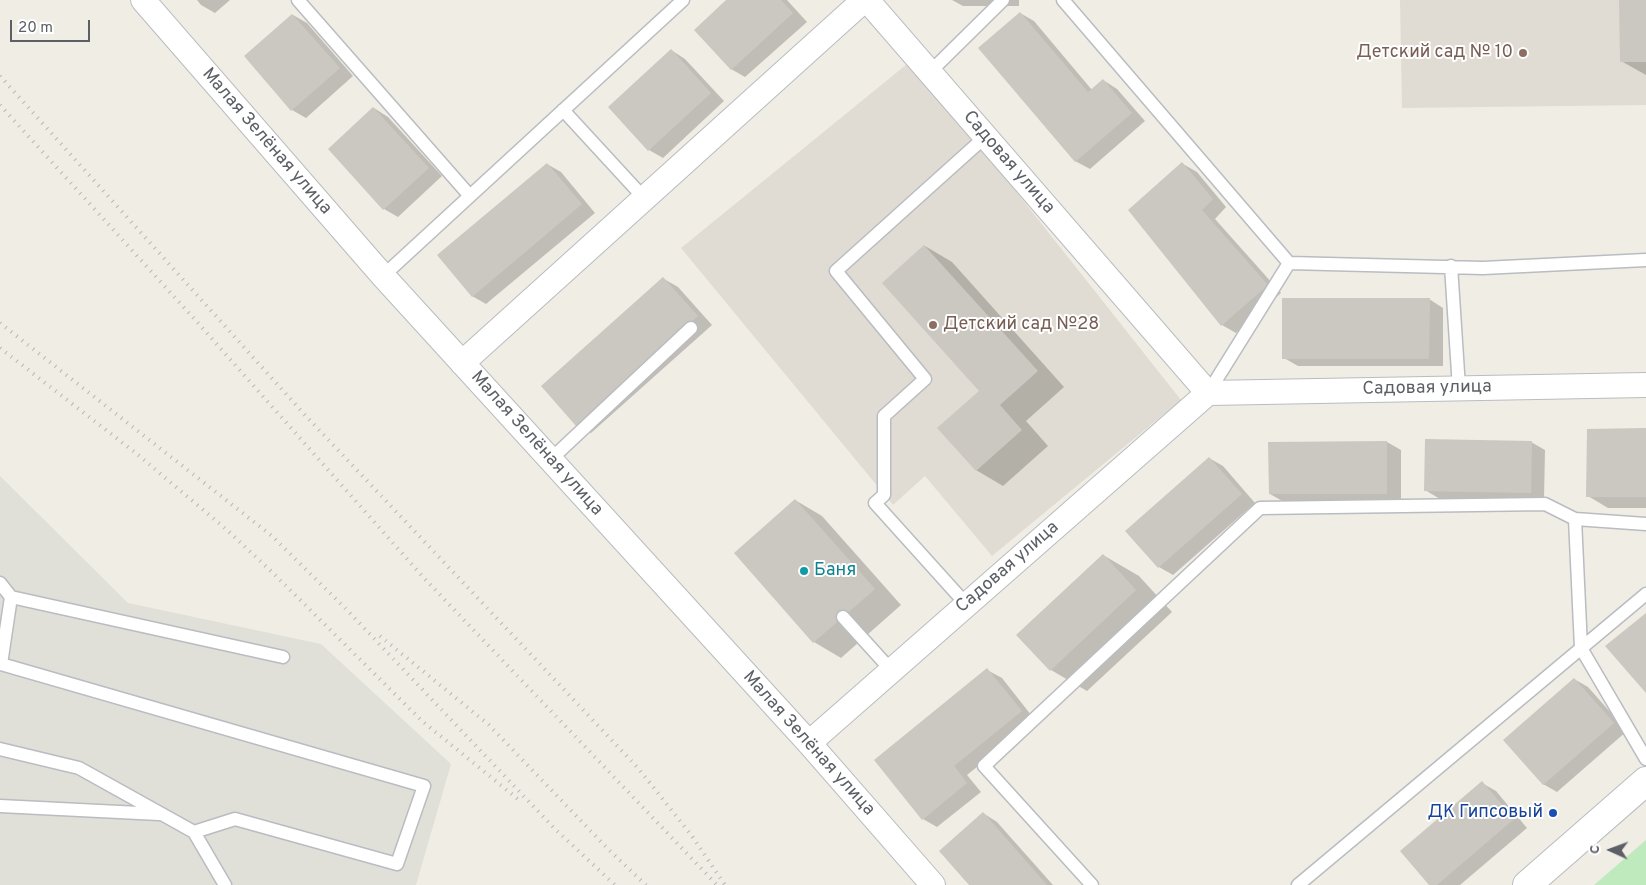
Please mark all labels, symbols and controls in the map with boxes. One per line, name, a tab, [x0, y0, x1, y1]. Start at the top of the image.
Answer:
scale bar	[12, 10, 92, 42]
text: 20 m	[18, 19, 53, 38]
place label: Детский сад № 10	[1356, 42, 1513, 64]
marker: Детский сад № 10	[1517, 47, 1529, 59]
street label: Малая Зелёная улица	[196, 64, 336, 220]
street label: Садовая улица	[957, 107, 1059, 219]
place label: Детский сад №28	[943, 314, 1099, 336]
marker: Детский сад №28	[927, 319, 939, 331]
street label: Малая Зелёная улица	[465, 367, 607, 521]
street label: Садовая улица	[1362, 377, 1492, 401]
street label: Садовая улица	[952, 517, 1064, 619]
place label: Баня	[814, 560, 856, 582]
marker: Баня	[798, 565, 810, 577]
street label: Малая Зелёная улица	[737, 667, 879, 821]
place label: ДК Гипсовый	[1427, 802, 1543, 824]
marker: ДК Гипсовый	[1547, 807, 1559, 819]
north arrow	[1586, 825, 1636, 875]
text: С	[1587, 845, 1604, 854]

